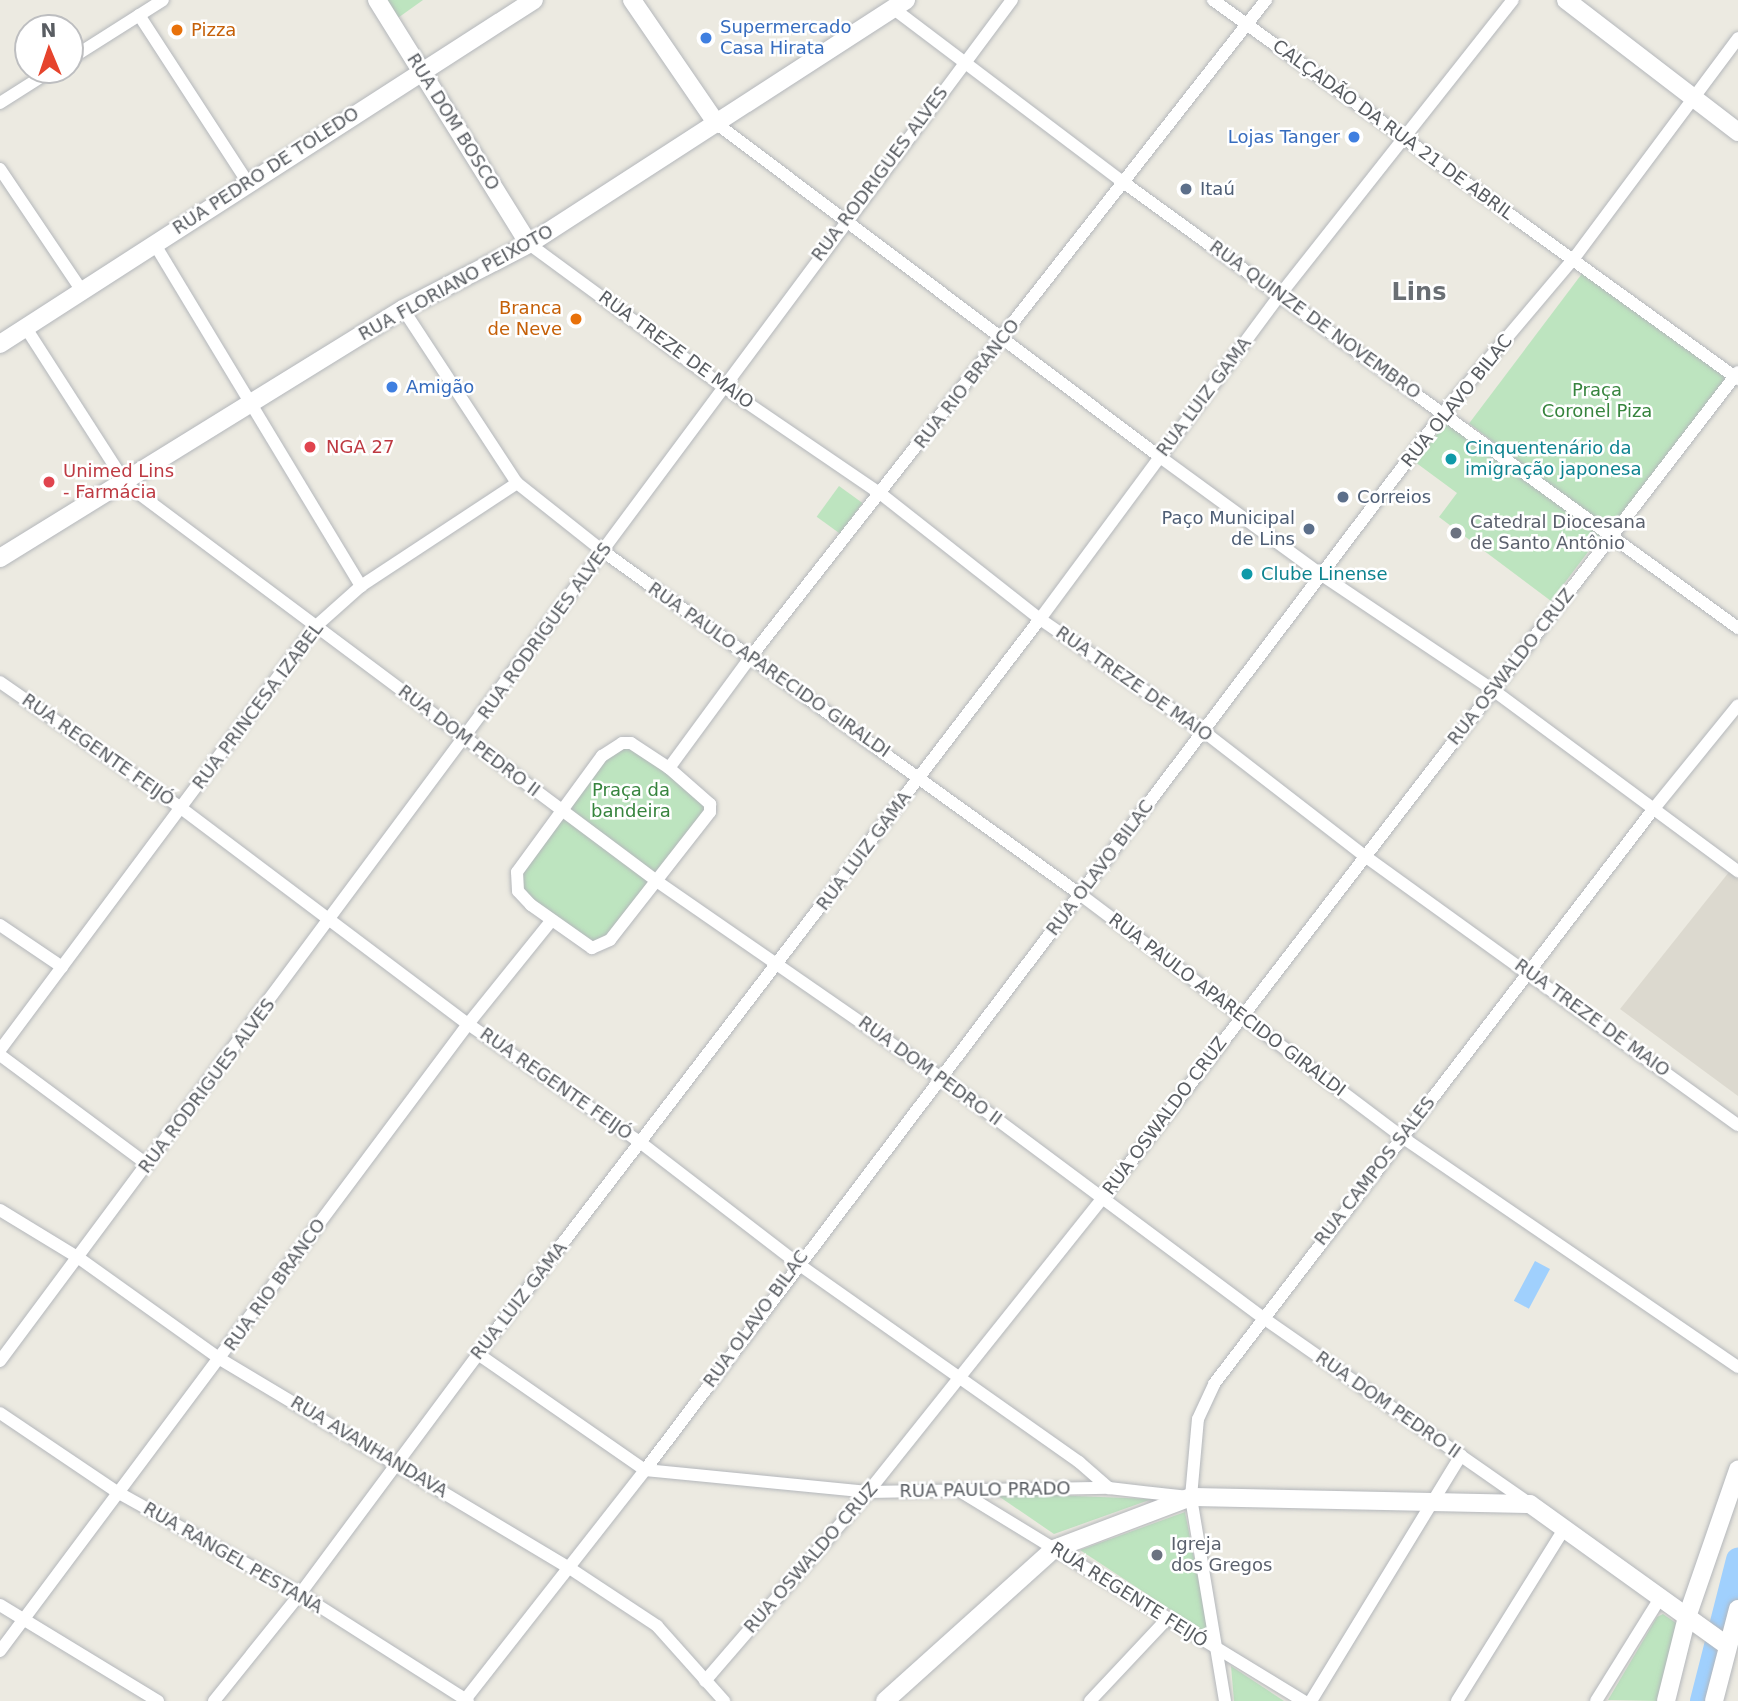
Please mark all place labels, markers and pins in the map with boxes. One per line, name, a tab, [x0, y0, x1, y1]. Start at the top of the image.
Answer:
place label: Supermercado Casa Hirata	[720, 17, 851, 60]
place label: Pizza	[191, 19, 236, 41]
marker: Pizza	[169, 22, 185, 38]
marker: Supermercado Casa Hirata	[698, 30, 714, 46]
place label: Lojas Tanger	[1228, 126, 1340, 148]
marker: Lojas Tanger	[1346, 129, 1362, 145]
place label: Itaú	[1200, 178, 1235, 200]
marker: Itaú	[1178, 181, 1194, 197]
place label: Branca de Neve	[488, 298, 562, 340]
marker: Branca de Neve	[568, 311, 584, 327]
place label: Amigão	[406, 376, 474, 398]
marker: Amigão	[384, 379, 400, 395]
place label: NGA 27	[326, 436, 394, 458]
marker: NGA 27	[300, 437, 320, 457]
place label: Cinquentenário da imigração japonesa	[1465, 438, 1641, 480]
marker: Cinquentenário da imigração japonesa	[1443, 451, 1459, 467]
place label: Unimed Lins - Farmácia	[63, 461, 174, 504]
marker: Unimed Lins - Farmácia	[41, 474, 57, 490]
place label: Correios	[1357, 486, 1431, 508]
marker: Correios	[1335, 489, 1351, 505]
place label: Paço Municipal de Lins	[1162, 508, 1295, 550]
place label: Catedral Diocesana de Santo Antônio	[1470, 512, 1646, 554]
marker: Paço Municipal de Lins	[1301, 521, 1317, 537]
marker: Catedral Diocesana de Santo Antônio	[1448, 525, 1464, 541]
place label: Clube Linense	[1261, 563, 1388, 585]
marker: Clube Linense	[1239, 566, 1255, 582]
place label: Igreja dos Gregos	[1171, 1534, 1272, 1576]
marker: Igreja dos Gregos	[1149, 1547, 1165, 1563]

